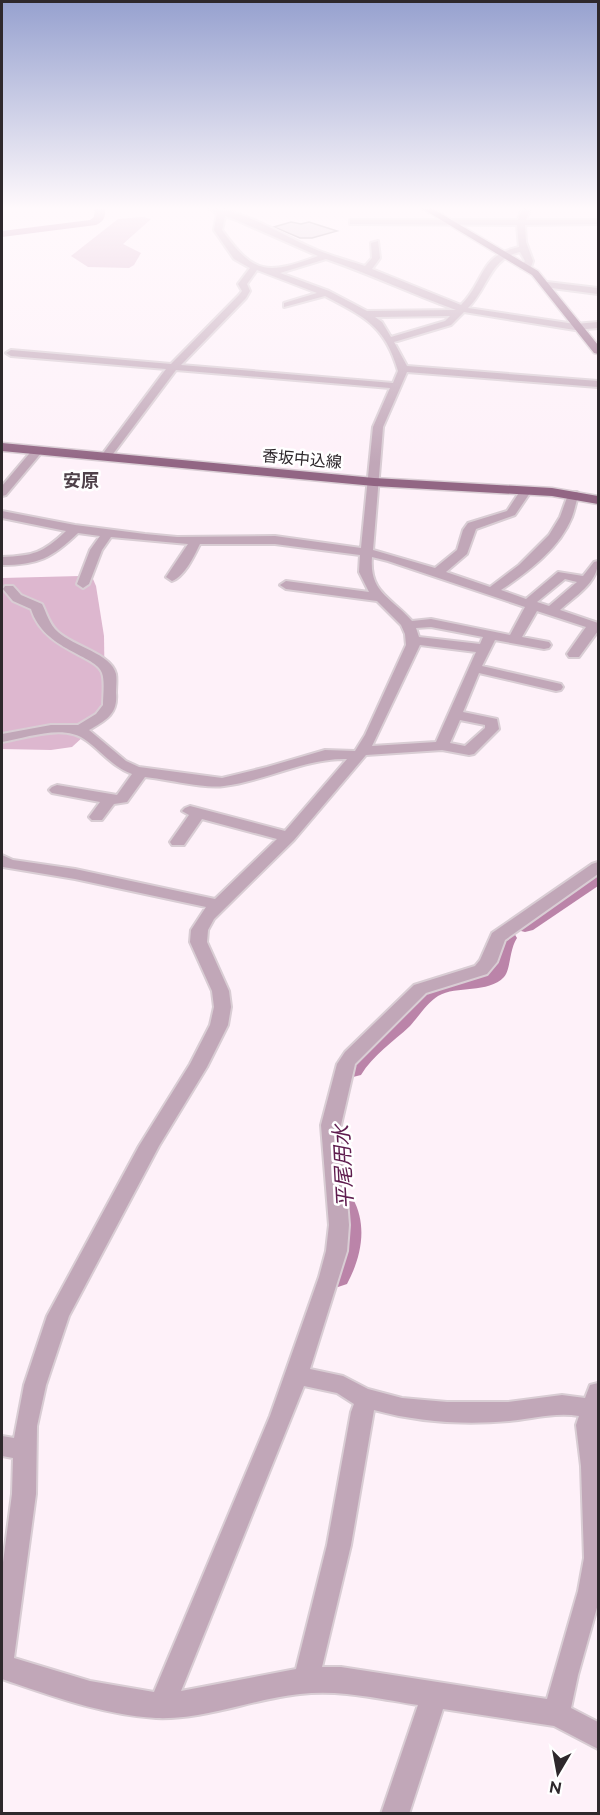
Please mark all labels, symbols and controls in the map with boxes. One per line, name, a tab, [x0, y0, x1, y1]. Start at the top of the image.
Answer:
street label: 香坂中込線	[261, 446, 343, 472]
district label: 安原	[63, 470, 99, 491]
water label: 平尾用水	[328, 1122, 358, 1210]
north arrow	[528, 1743, 588, 1803]
text: N	[548, 1777, 563, 1798]

